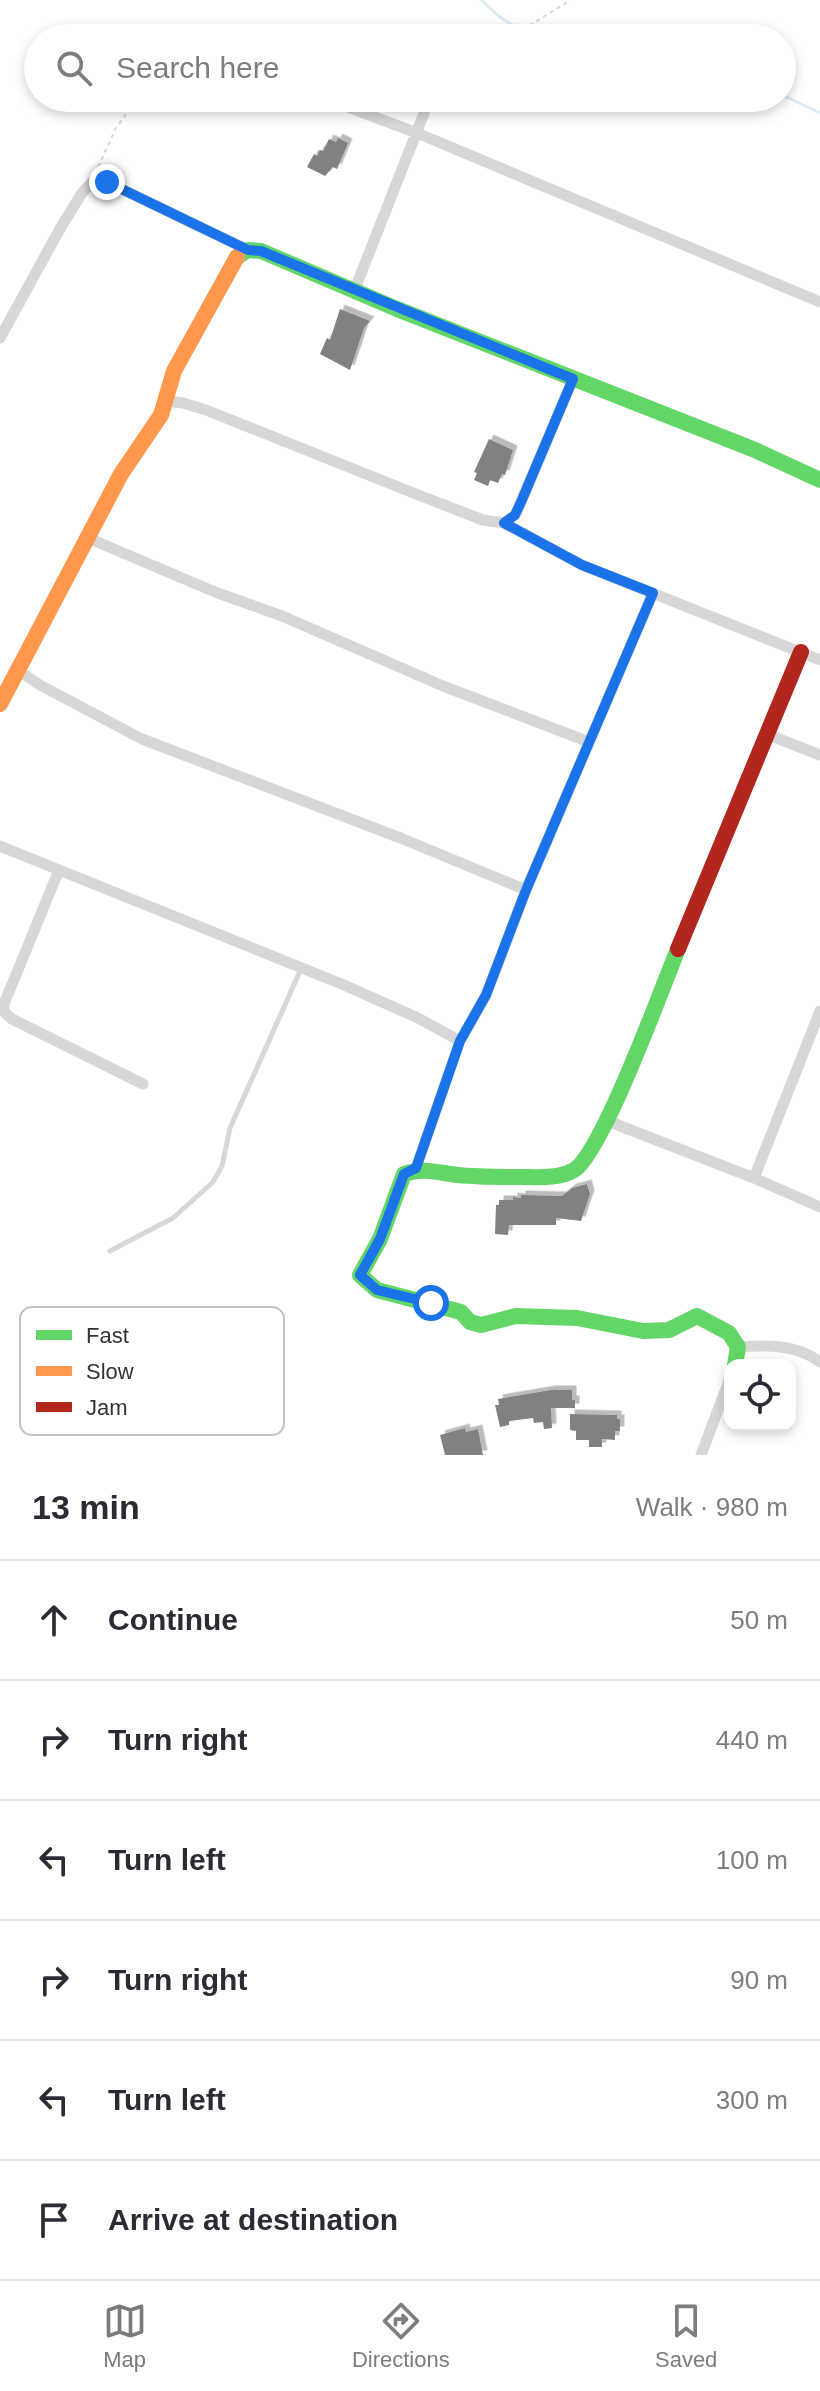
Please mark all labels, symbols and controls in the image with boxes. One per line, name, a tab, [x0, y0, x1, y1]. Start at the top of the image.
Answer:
search box	[24, 24, 796, 112]
icon: search	[52, 46, 96, 90]
text: Search here	[116, 51, 279, 84]
route end	[89, 164, 125, 200]
route start	[413, 1285, 449, 1321]
legend	[20, 1307, 284, 1435]
text: Fast	[86, 1323, 129, 1348]
text: Slow	[86, 1359, 134, 1384]
map controls	[724, 1359, 796, 1431]
button: locate	[724, 1359, 796, 1431]
text: Jam	[86, 1395, 128, 1420]
text: 13 min	[32, 1488, 140, 1526]
text: Walk · 980 m	[636, 1492, 788, 1522]
icon: ahead	[32, 1598, 76, 1642]
text: Continue	[108, 1603, 238, 1636]
text: 50 m	[730, 1605, 788, 1635]
icon: right	[32, 1718, 76, 1762]
text: Turn right	[108, 1723, 247, 1756]
text: 440 m	[716, 1725, 788, 1755]
icon: left	[32, 1838, 76, 1882]
text: Turn left	[108, 1843, 226, 1876]
text: 100 m	[716, 1845, 788, 1875]
icon: right	[32, 1958, 76, 2002]
text: Turn right	[108, 1963, 247, 1996]
text: 90 m	[730, 1965, 788, 1995]
icon: left	[32, 2078, 76, 2122]
text: Turn left	[108, 2083, 226, 2116]
text: 300 m	[716, 2085, 788, 2115]
icon: arrive	[32, 2198, 76, 2242]
text: Arrive at destination	[108, 2203, 398, 2236]
tab: Map	[103, 2299, 147, 2373]
tab: Directions	[352, 2299, 450, 2373]
tab: Saved	[655, 2299, 717, 2373]

